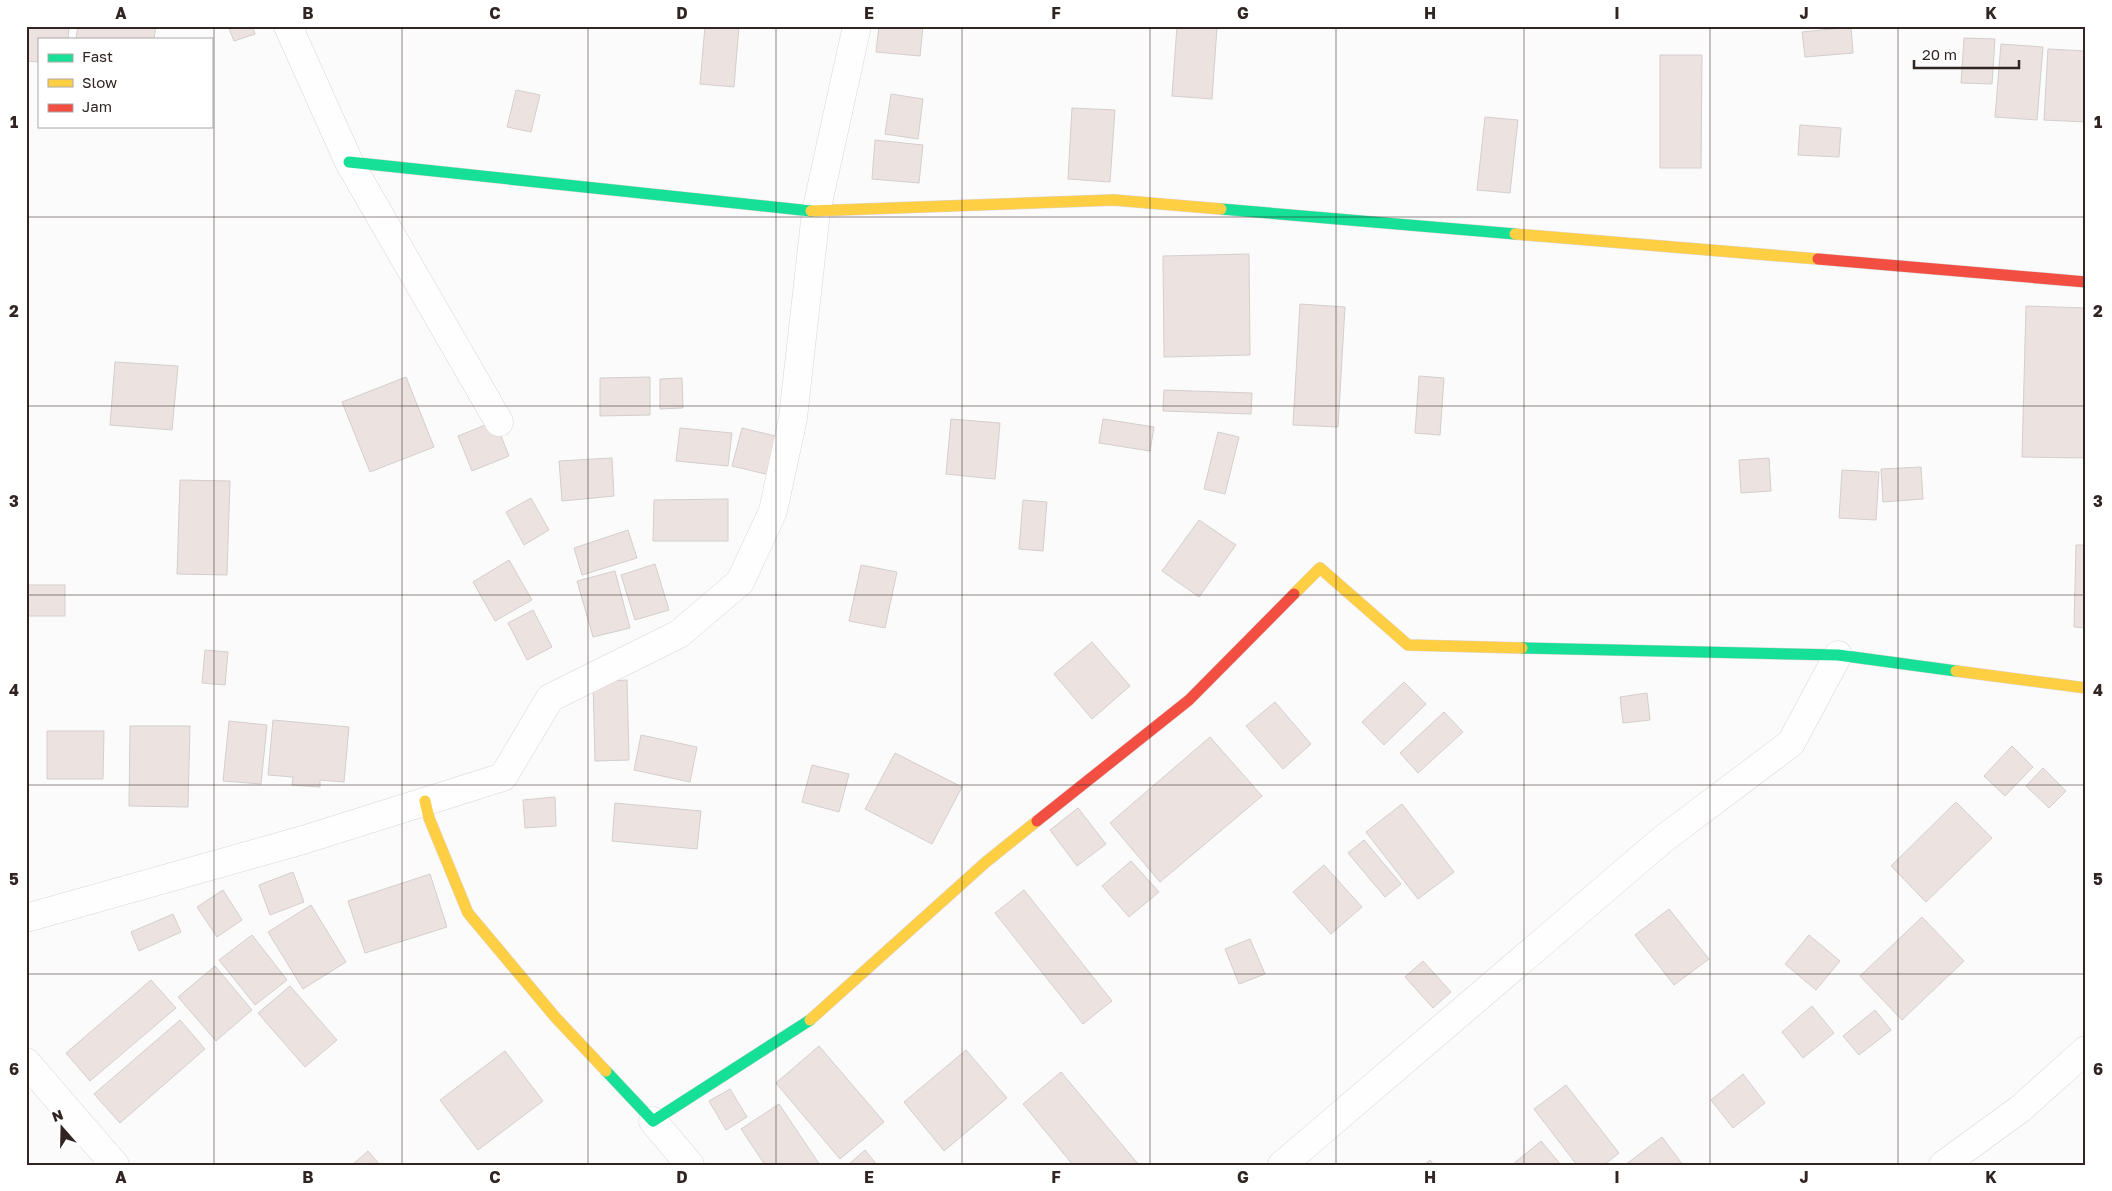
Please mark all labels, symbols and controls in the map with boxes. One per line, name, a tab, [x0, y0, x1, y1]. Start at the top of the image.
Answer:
text: A	[115, 3, 127, 23]
text: B	[302, 3, 314, 23]
text: C	[489, 3, 501, 23]
text: D	[676, 3, 688, 23]
text: E	[864, 3, 874, 23]
text: F	[1051, 3, 1061, 23]
text: G	[1237, 3, 1249, 23]
text: H	[1424, 3, 1436, 23]
text: I	[1614, 3, 1620, 23]
text: J	[1799, 3, 1809, 23]
text: K	[1985, 3, 1997, 23]
legend	[38, 38, 212, 128]
scale bar	[1914, 38, 2020, 70]
text: 20 m	[1922, 45, 1957, 63]
text: Fast	[82, 47, 113, 65]
text: Slow	[82, 73, 117, 91]
text: Jam	[82, 97, 112, 115]
text: 1	[10, 112, 18, 132]
text: 1	[2094, 112, 2102, 132]
text: 2	[9, 301, 19, 321]
text: 2	[2093, 301, 2103, 321]
text: 3	[9, 491, 19, 511]
text: 3	[2093, 491, 2103, 511]
text: 4	[9, 680, 19, 700]
text: 4	[2093, 680, 2103, 700]
text: 5	[9, 869, 19, 889]
text: 5	[2093, 869, 2103, 889]
text: 6	[9, 1059, 19, 1079]
text: 6	[2093, 1059, 2103, 1079]
north arrow	[38, 1104, 88, 1154]
text: N	[49, 1106, 65, 1125]
text: A	[115, 1167, 127, 1187]
text: B	[302, 1167, 314, 1187]
text: C	[489, 1167, 501, 1187]
text: D	[676, 1167, 688, 1187]
text: E	[864, 1167, 874, 1187]
text: F	[1051, 1167, 1061, 1187]
text: G	[1237, 1167, 1249, 1187]
text: H	[1424, 1167, 1436, 1187]
text: I	[1614, 1167, 1620, 1187]
text: J	[1799, 1167, 1809, 1187]
text: K	[1985, 1167, 1997, 1187]

